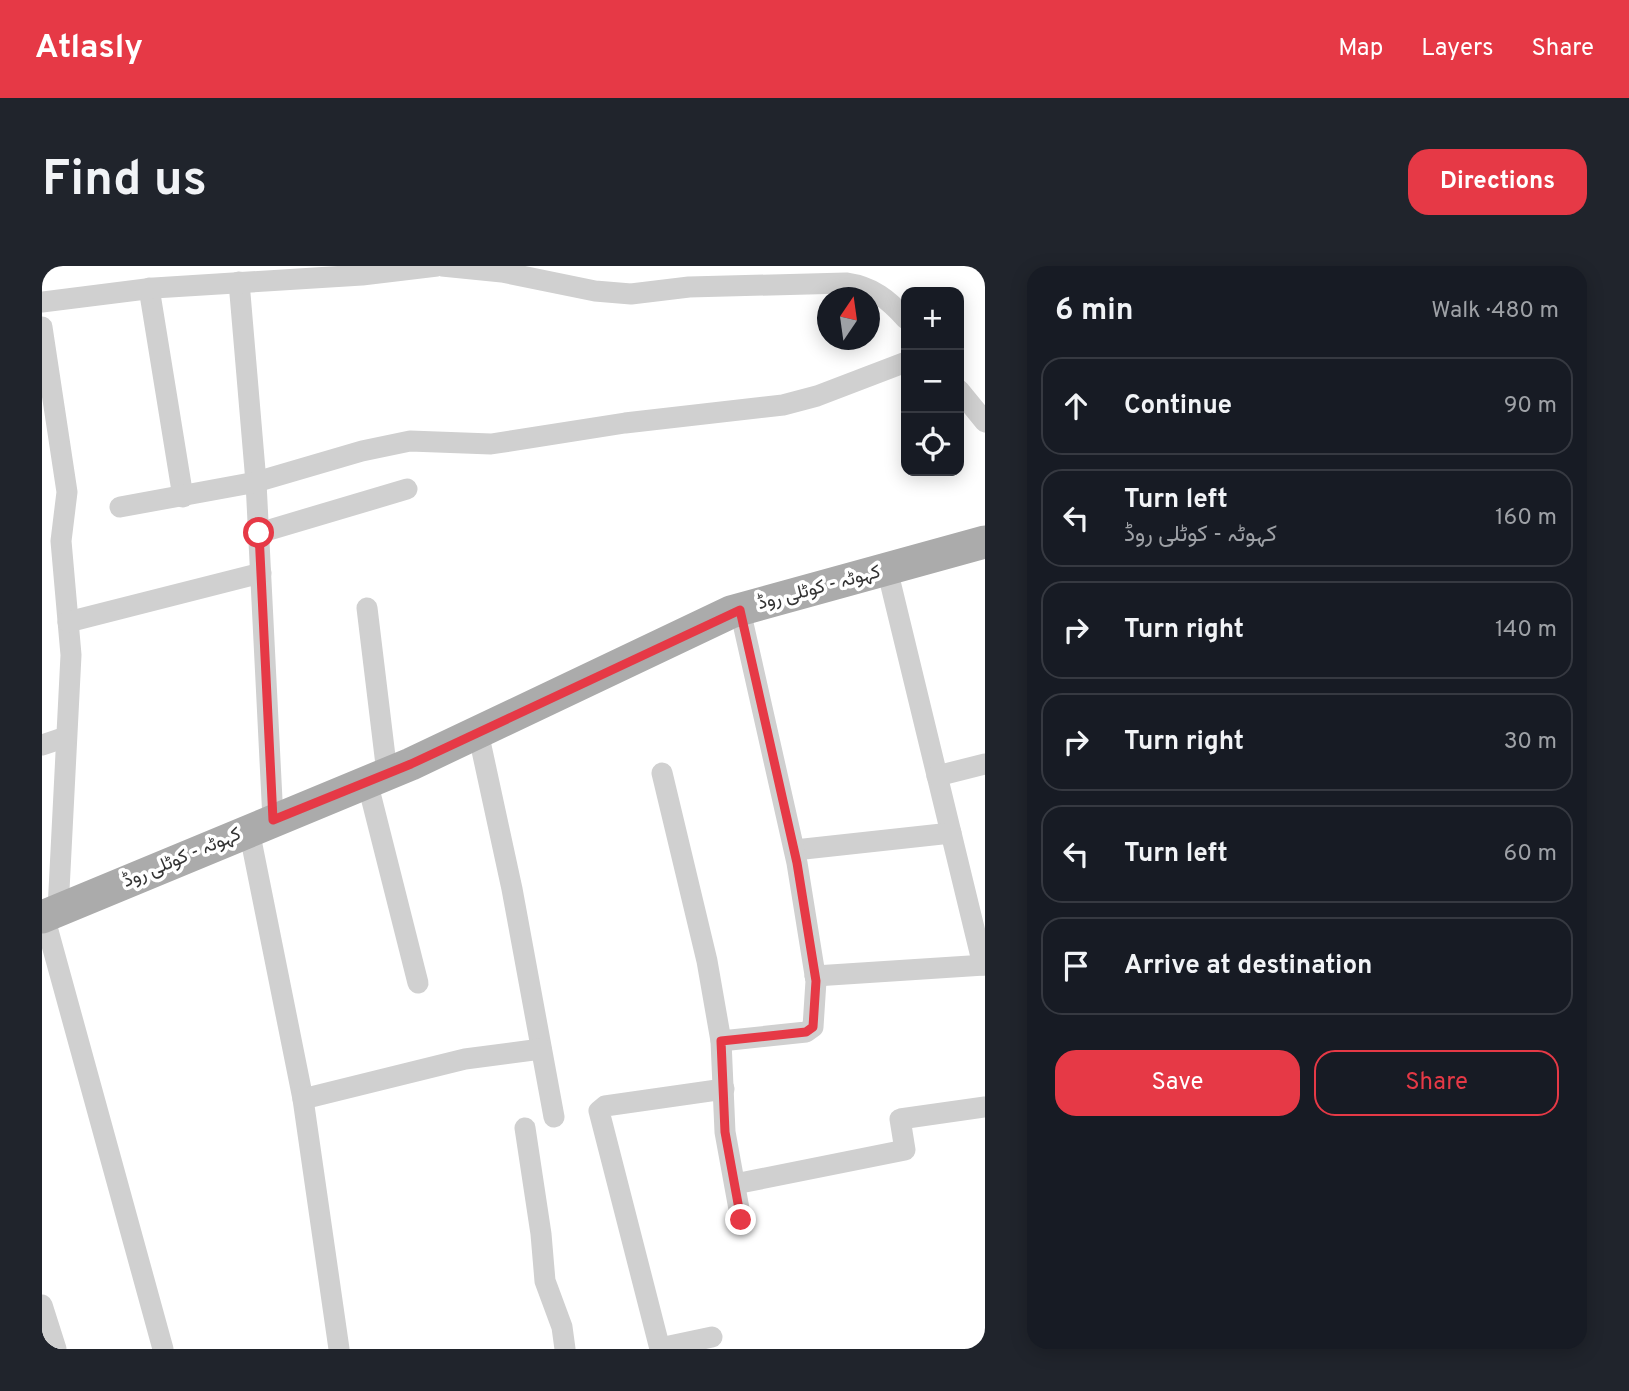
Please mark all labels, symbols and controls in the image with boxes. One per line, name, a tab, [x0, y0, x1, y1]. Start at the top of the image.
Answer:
text: Atlasly	[35, 28, 143, 70]
text: Map	[1338, 34, 1383, 64]
text: Layers	[1421, 34, 1493, 64]
text: Share	[1531, 34, 1594, 64]
button: Directions	[1408, 149, 1587, 215]
text: Find us	[42, 151, 207, 213]
north arrow	[817, 287, 880, 350]
map controls	[901, 287, 964, 476]
button: +	[901, 287, 964, 350]
text: 6 min	[1055, 293, 1133, 330]
text: Walk · 480 m	[1431, 297, 1559, 326]
button: −	[901, 350, 964, 413]
icon: ahead	[1057, 387, 1095, 425]
text: Continue	[1124, 390, 1232, 423]
text: 90 m	[1504, 392, 1557, 421]
button: locate	[901, 413, 964, 476]
text: Turn left	[1124, 484, 1228, 517]
icon: left	[1057, 499, 1095, 537]
text: 160 m	[1495, 504, 1557, 533]
route start	[243, 517, 274, 548]
text: کہوٹہ - کوٹلی روڈ	[1124, 521, 1277, 550]
street label: کہوٹہ - کوٹلی روڈ	[755, 560, 883, 616]
icon: right	[1057, 611, 1095, 649]
text: Turn right	[1124, 614, 1244, 647]
text: 140 m	[1495, 616, 1557, 645]
icon: right	[1057, 723, 1095, 761]
text: Turn right	[1124, 726, 1244, 759]
text: 30 m	[1504, 728, 1557, 757]
street label: کہوٹہ - کوٹلی روڈ	[119, 822, 245, 894]
icon: left	[1057, 835, 1095, 873]
text: Turn left	[1124, 838, 1228, 871]
text: 60 m	[1504, 840, 1557, 869]
icon: arrive	[1057, 947, 1095, 985]
text: Arrive at destination	[1124, 950, 1372, 983]
button: Save	[1055, 1050, 1300, 1116]
button: Share	[1314, 1050, 1559, 1116]
route end	[725, 1204, 756, 1235]

